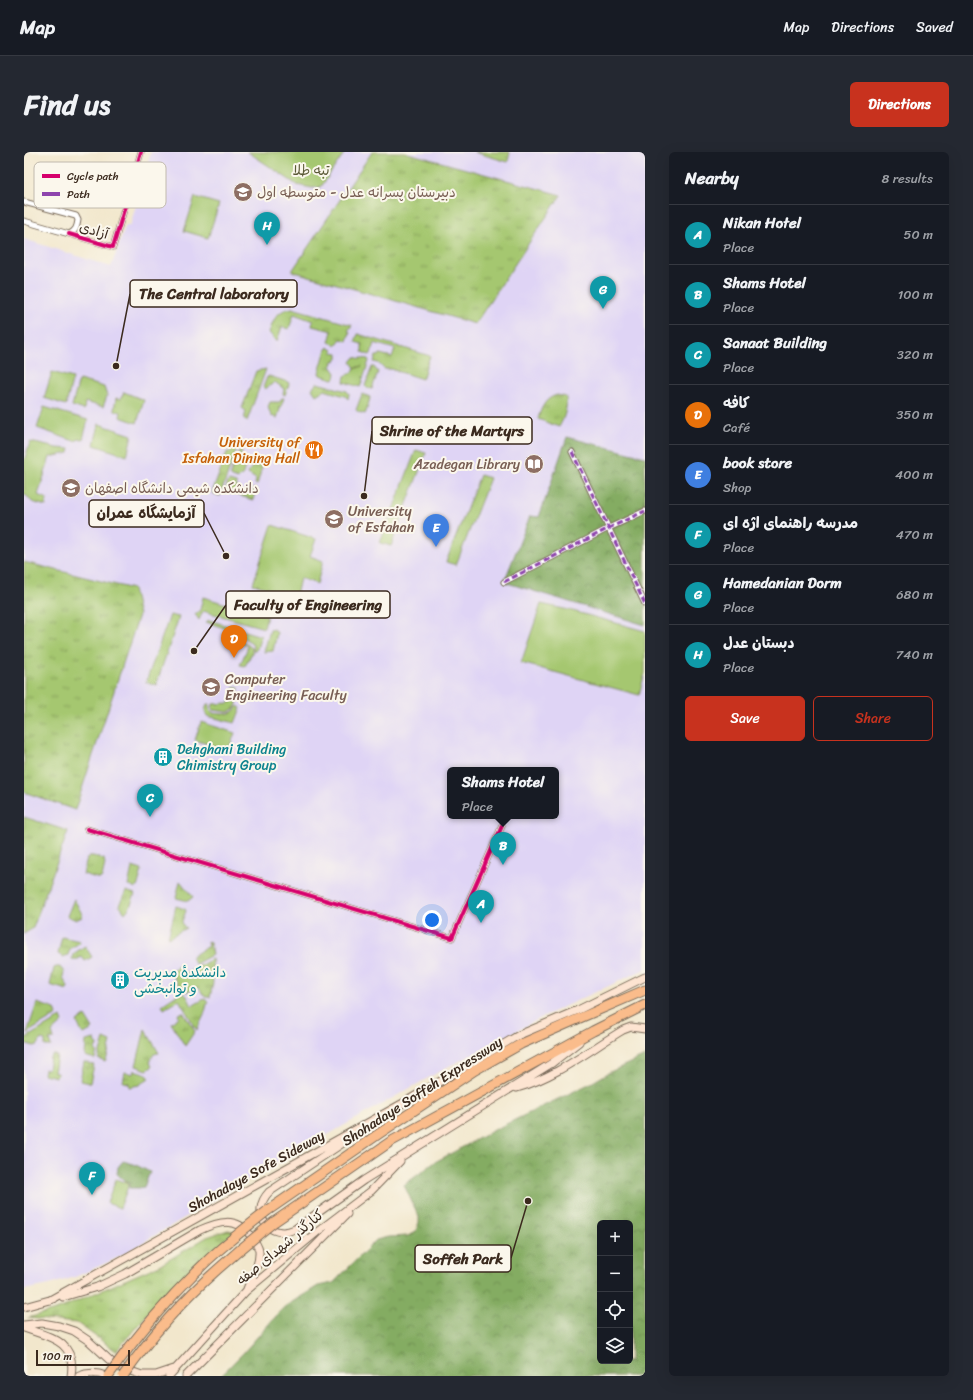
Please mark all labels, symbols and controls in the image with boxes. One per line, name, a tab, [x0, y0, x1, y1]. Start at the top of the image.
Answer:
text: Map	[20, 11, 55, 44]
text: Map	[783, 15, 809, 40]
text: Directions	[831, 15, 894, 40]
text: Saved	[916, 15, 953, 40]
text: Find us	[24, 80, 111, 129]
button: Directions	[850, 82, 949, 127]
park label: تبه طلا	[293, 158, 330, 183]
legend	[34, 162, 166, 208]
text: Nearby	[685, 163, 739, 193]
text: Cycle path	[67, 167, 119, 186]
text: 8 results	[881, 167, 933, 190]
place label: دبیرستان پسرانه عدل - متوسطه اول	[257, 180, 456, 205]
school or university icon: دبیرستان پسرانه عدل - متوسطه اول	[232, 181, 254, 203]
text: Path	[67, 185, 90, 204]
text: Nikan Hotel	[723, 210, 801, 236]
pin: H	[254, 212, 280, 245]
street label: آزادی	[76, 214, 112, 247]
text: A	[694, 223, 702, 246]
text: 50 m	[903, 223, 933, 246]
text: Place	[723, 236, 754, 259]
text: Shams Hotel	[723, 270, 806, 296]
pin: G	[590, 276, 616, 309]
callout: The Central laboratory	[130, 280, 297, 307]
text: The Central laboratory	[139, 281, 290, 307]
text: B	[694, 283, 702, 306]
text: 100 m	[898, 283, 933, 306]
text: Place	[723, 296, 754, 319]
text: Sanaat Building	[723, 330, 827, 356]
text: C	[694, 343, 702, 366]
text: 320 m	[897, 343, 933, 366]
text: Place	[723, 356, 754, 379]
text: کافه	[723, 390, 750, 416]
text: D	[694, 403, 702, 426]
text: 350 m	[896, 403, 933, 426]
text: Café	[723, 416, 750, 439]
callout: Shrine of the Martyrs	[372, 417, 532, 444]
text: Shrine of the Martyrs	[379, 418, 525, 444]
place label: University of Isfahan Dining Hall	[181, 430, 302, 471]
restaurant icon: University of Isfahan Dining Hall	[303, 439, 325, 461]
text: book store	[723, 450, 792, 476]
place label: Azadegan Library	[413, 452, 521, 477]
library icon: Azadegan Library	[523, 453, 545, 475]
text: E	[694, 463, 702, 486]
text: 400 m	[895, 463, 933, 486]
place label: دانشکده شیمی دانشگاه اصفهان	[85, 476, 259, 501]
text: Shop	[723, 476, 751, 499]
school or university icon: دانشکده شیمی دانشگاه اصفهان	[60, 477, 82, 499]
place label: University of Esfahan	[348, 499, 415, 540]
callout: آزمایشگاه عمران	[89, 500, 204, 527]
text: آزمایشگاه عمران	[97, 500, 197, 526]
school or university icon: University of Esfahan	[323, 508, 345, 530]
text: مدرسه راهنمای اژه ای	[723, 510, 858, 536]
pin: E	[423, 514, 449, 547]
text: F	[694, 523, 702, 546]
text: 470 m	[896, 523, 933, 546]
text: Place	[723, 536, 754, 559]
text: Hamedanian Dorm	[723, 570, 842, 596]
text: G	[694, 583, 702, 606]
text: 680 m	[896, 583, 933, 606]
callout: Faculty of Engineering	[226, 591, 390, 618]
text: Faculty of Engineering	[233, 592, 383, 618]
text: Place	[723, 596, 754, 619]
pin: D	[221, 625, 247, 658]
text: دبستان عدل	[723, 630, 794, 656]
text: H	[693, 643, 703, 666]
text: 740 m	[896, 643, 933, 666]
text: Place	[723, 656, 754, 679]
place label: Computer Engineering Faculty	[225, 667, 347, 708]
school or university icon: Computer Engineering Faculty	[200, 676, 222, 698]
button: Save	[685, 696, 805, 741]
button: Share	[813, 696, 933, 741]
place label: Dehghani Building Chimistry Group	[177, 737, 286, 778]
building icon: Dehghani Building Chimistry Group	[152, 746, 174, 768]
popup	[447, 767, 559, 819]
text: Shams Hotel	[462, 769, 544, 795]
pin: C	[137, 784, 163, 817]
text: Place	[462, 795, 493, 818]
pin: B	[490, 832, 516, 865]
pin: A	[468, 890, 494, 923]
your location	[422, 910, 442, 930]
place label: دانشکدهٔ مدیریت و توانبخشی	[134, 960, 226, 1001]
building icon: دانشکدهٔ مدیریت و توانبخشی	[109, 969, 131, 991]
street label: Shohadaye Soffeh Expressway	[337, 1029, 508, 1153]
street label: Shohadaye Sofe Sideway	[183, 1123, 330, 1220]
pin: F	[79, 1162, 105, 1195]
street label: کنارگذر شهدای صفه	[231, 1203, 330, 1292]
map controls	[597, 1220, 633, 1364]
button: +	[597, 1220, 633, 1256]
callout: Soffeh Park	[415, 1245, 511, 1272]
text: Soffeh Park	[422, 1246, 503, 1272]
button: −	[597, 1256, 633, 1292]
button: locate	[597, 1292, 633, 1328]
button: layers	[597, 1328, 633, 1364]
text: 100 m	[42, 1347, 72, 1366]
scale bar	[36, 1348, 130, 1367]

